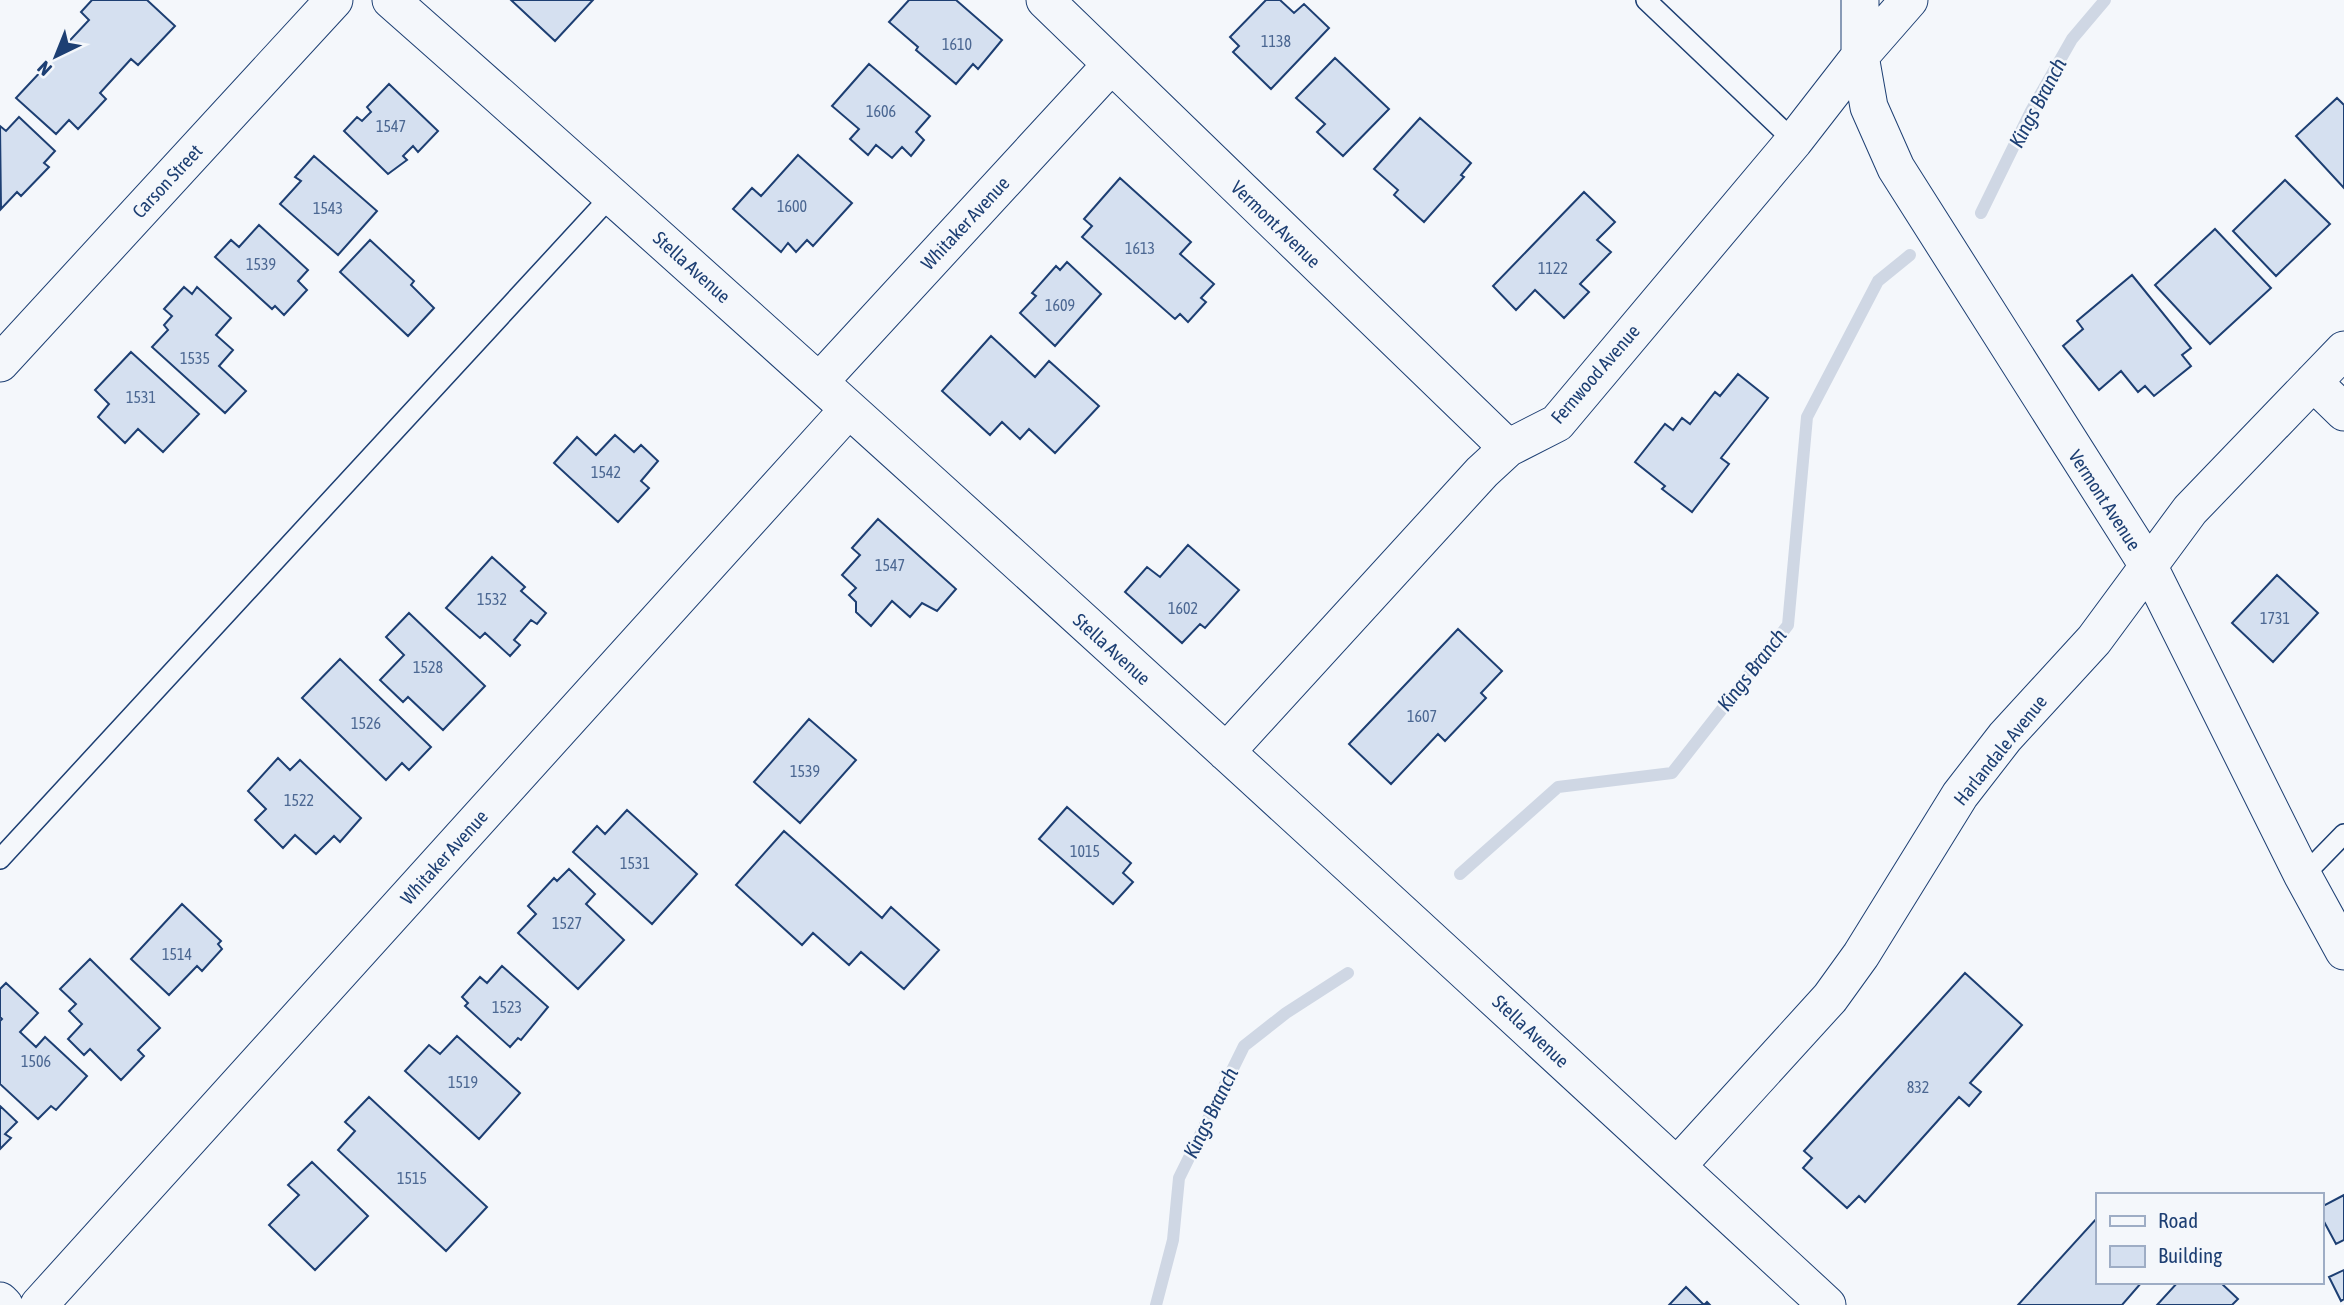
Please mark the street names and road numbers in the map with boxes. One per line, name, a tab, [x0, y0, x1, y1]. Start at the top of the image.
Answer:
street label: Carson Street	[128, 140, 206, 222]
street label: Whitaker Avenue	[916, 172, 1014, 274]
street label: Vermont Avenue	[1227, 176, 1325, 272]
street label: Stella Avenue	[649, 227, 735, 307]
street label: Fernwood Avenue	[1546, 320, 1644, 428]
street label: Vermont Avenue	[2064, 446, 2146, 554]
street label: Stella Avenue	[1069, 609, 1155, 689]
street label: Harlandale Avenue	[1949, 691, 2051, 809]
street label: Whitaker Avenue	[396, 805, 492, 909]
street label: Stella Avenue	[1488, 990, 1574, 1072]

